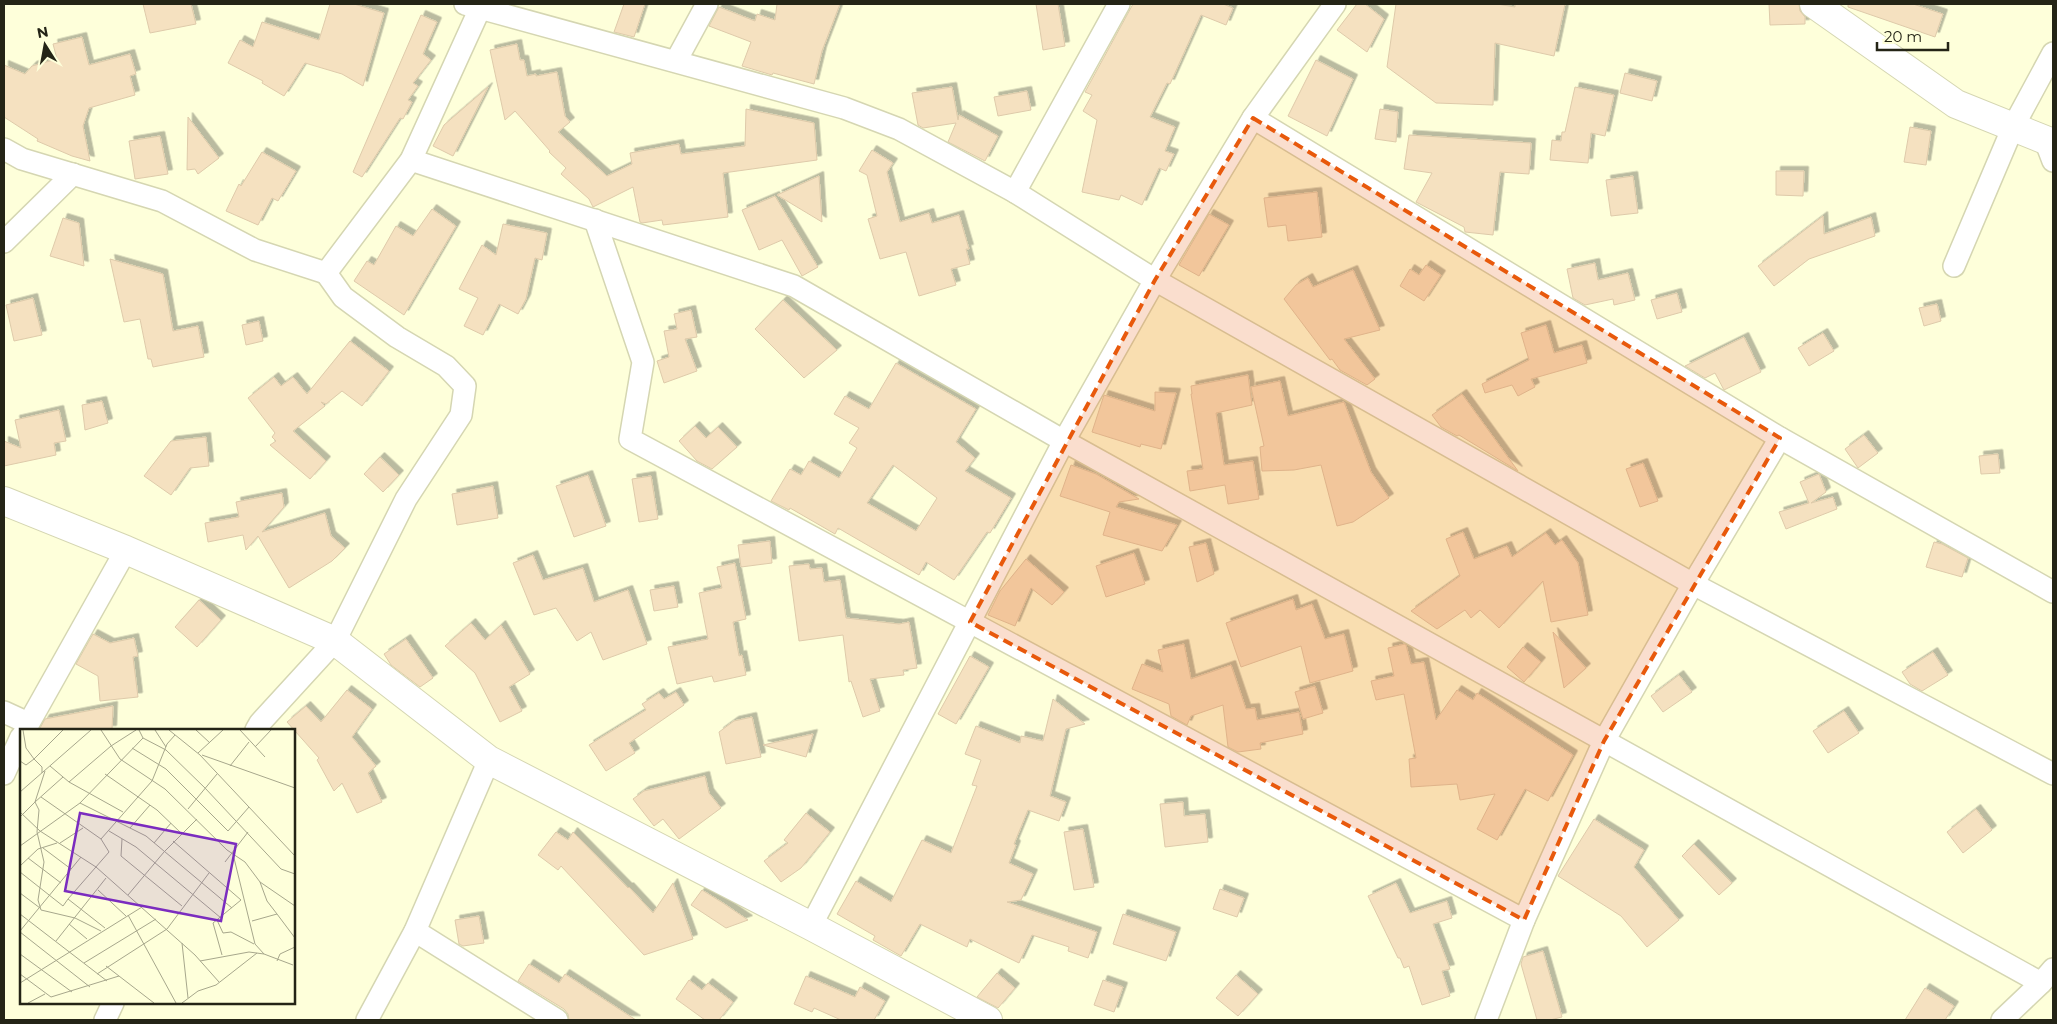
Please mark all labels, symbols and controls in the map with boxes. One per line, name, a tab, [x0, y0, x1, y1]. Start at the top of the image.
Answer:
north arrow	[20, 20, 70, 70]
scale bar	[1877, 20, 1948, 52]
text: N	[35, 22, 50, 42]
text: 20 m	[1884, 27, 1922, 46]
inset map	[20, 729, 295, 1004]

